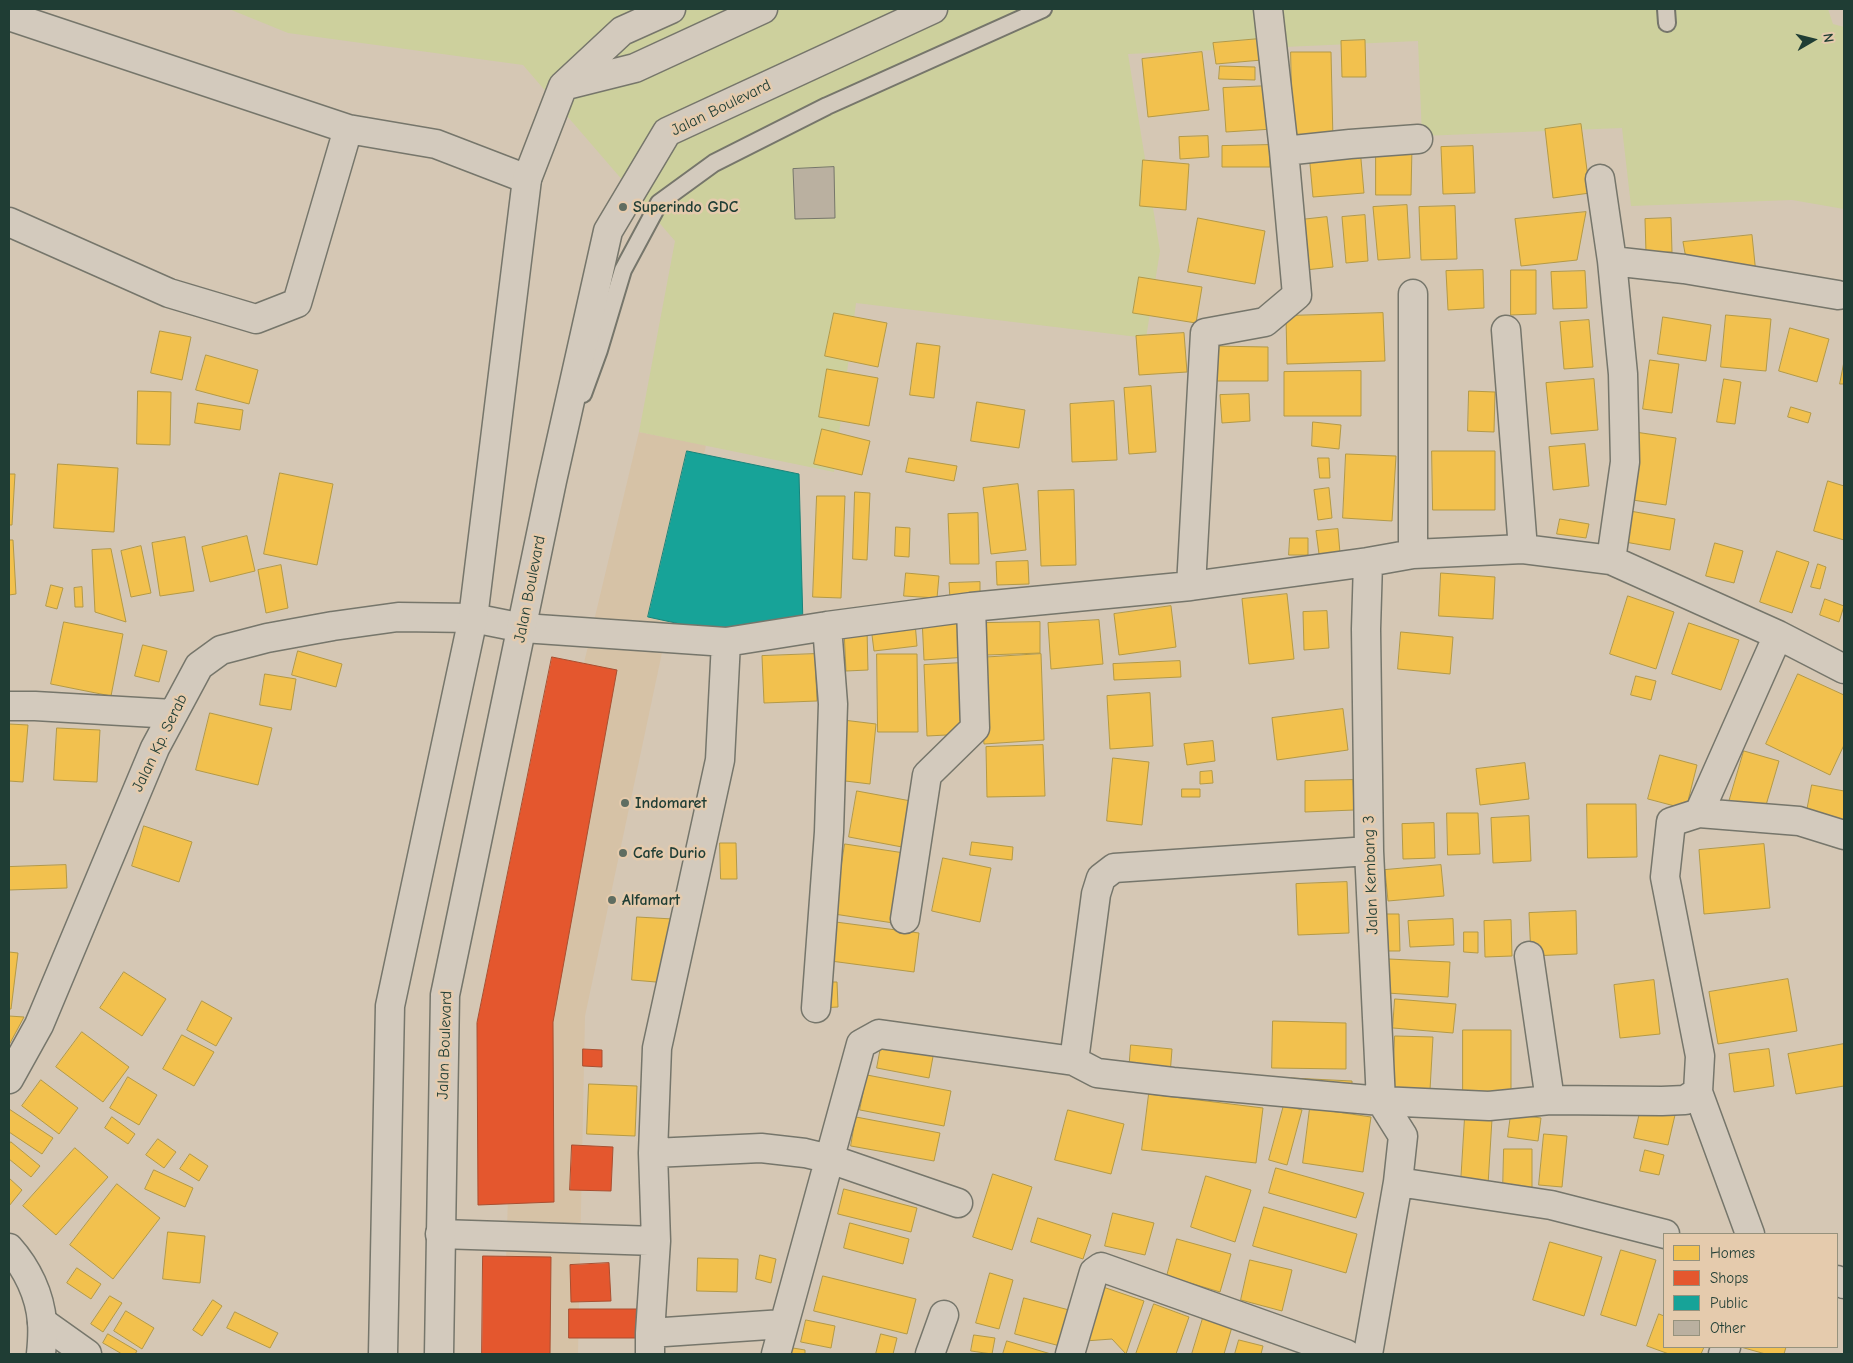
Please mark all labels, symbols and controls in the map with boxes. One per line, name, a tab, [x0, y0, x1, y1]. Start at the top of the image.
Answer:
north arrow	[1788, 15, 1838, 65]
text: N	[1819, 32, 1837, 44]
street label: Jalan Boulevard	[668, 76, 774, 140]
place label: Superindo GDC	[633, 197, 738, 217]
marker: Superindo GDC	[617, 201, 629, 213]
street label: Jalan Boulevard	[510, 534, 550, 644]
street label: Jalan Kp. Serab	[128, 691, 192, 795]
place label: Indomaret	[635, 793, 707, 813]
marker: Indomaret	[619, 797, 631, 809]
street label: Jalan Kembang 3	[1359, 815, 1383, 935]
place label: Cafe Durio	[633, 843, 706, 863]
marker: Cafe Durio	[617, 847, 629, 859]
place label: Alfamart	[622, 890, 680, 910]
marker: Alfamart	[606, 894, 618, 906]
street label: Jalan Boulevard	[434, 990, 456, 1100]
legend	[1663, 1233, 1838, 1348]
text: Homes	[1710, 1244, 1755, 1262]
text: Shops	[1710, 1269, 1748, 1287]
text: Public	[1710, 1294, 1748, 1312]
text: Other	[1710, 1319, 1745, 1337]

